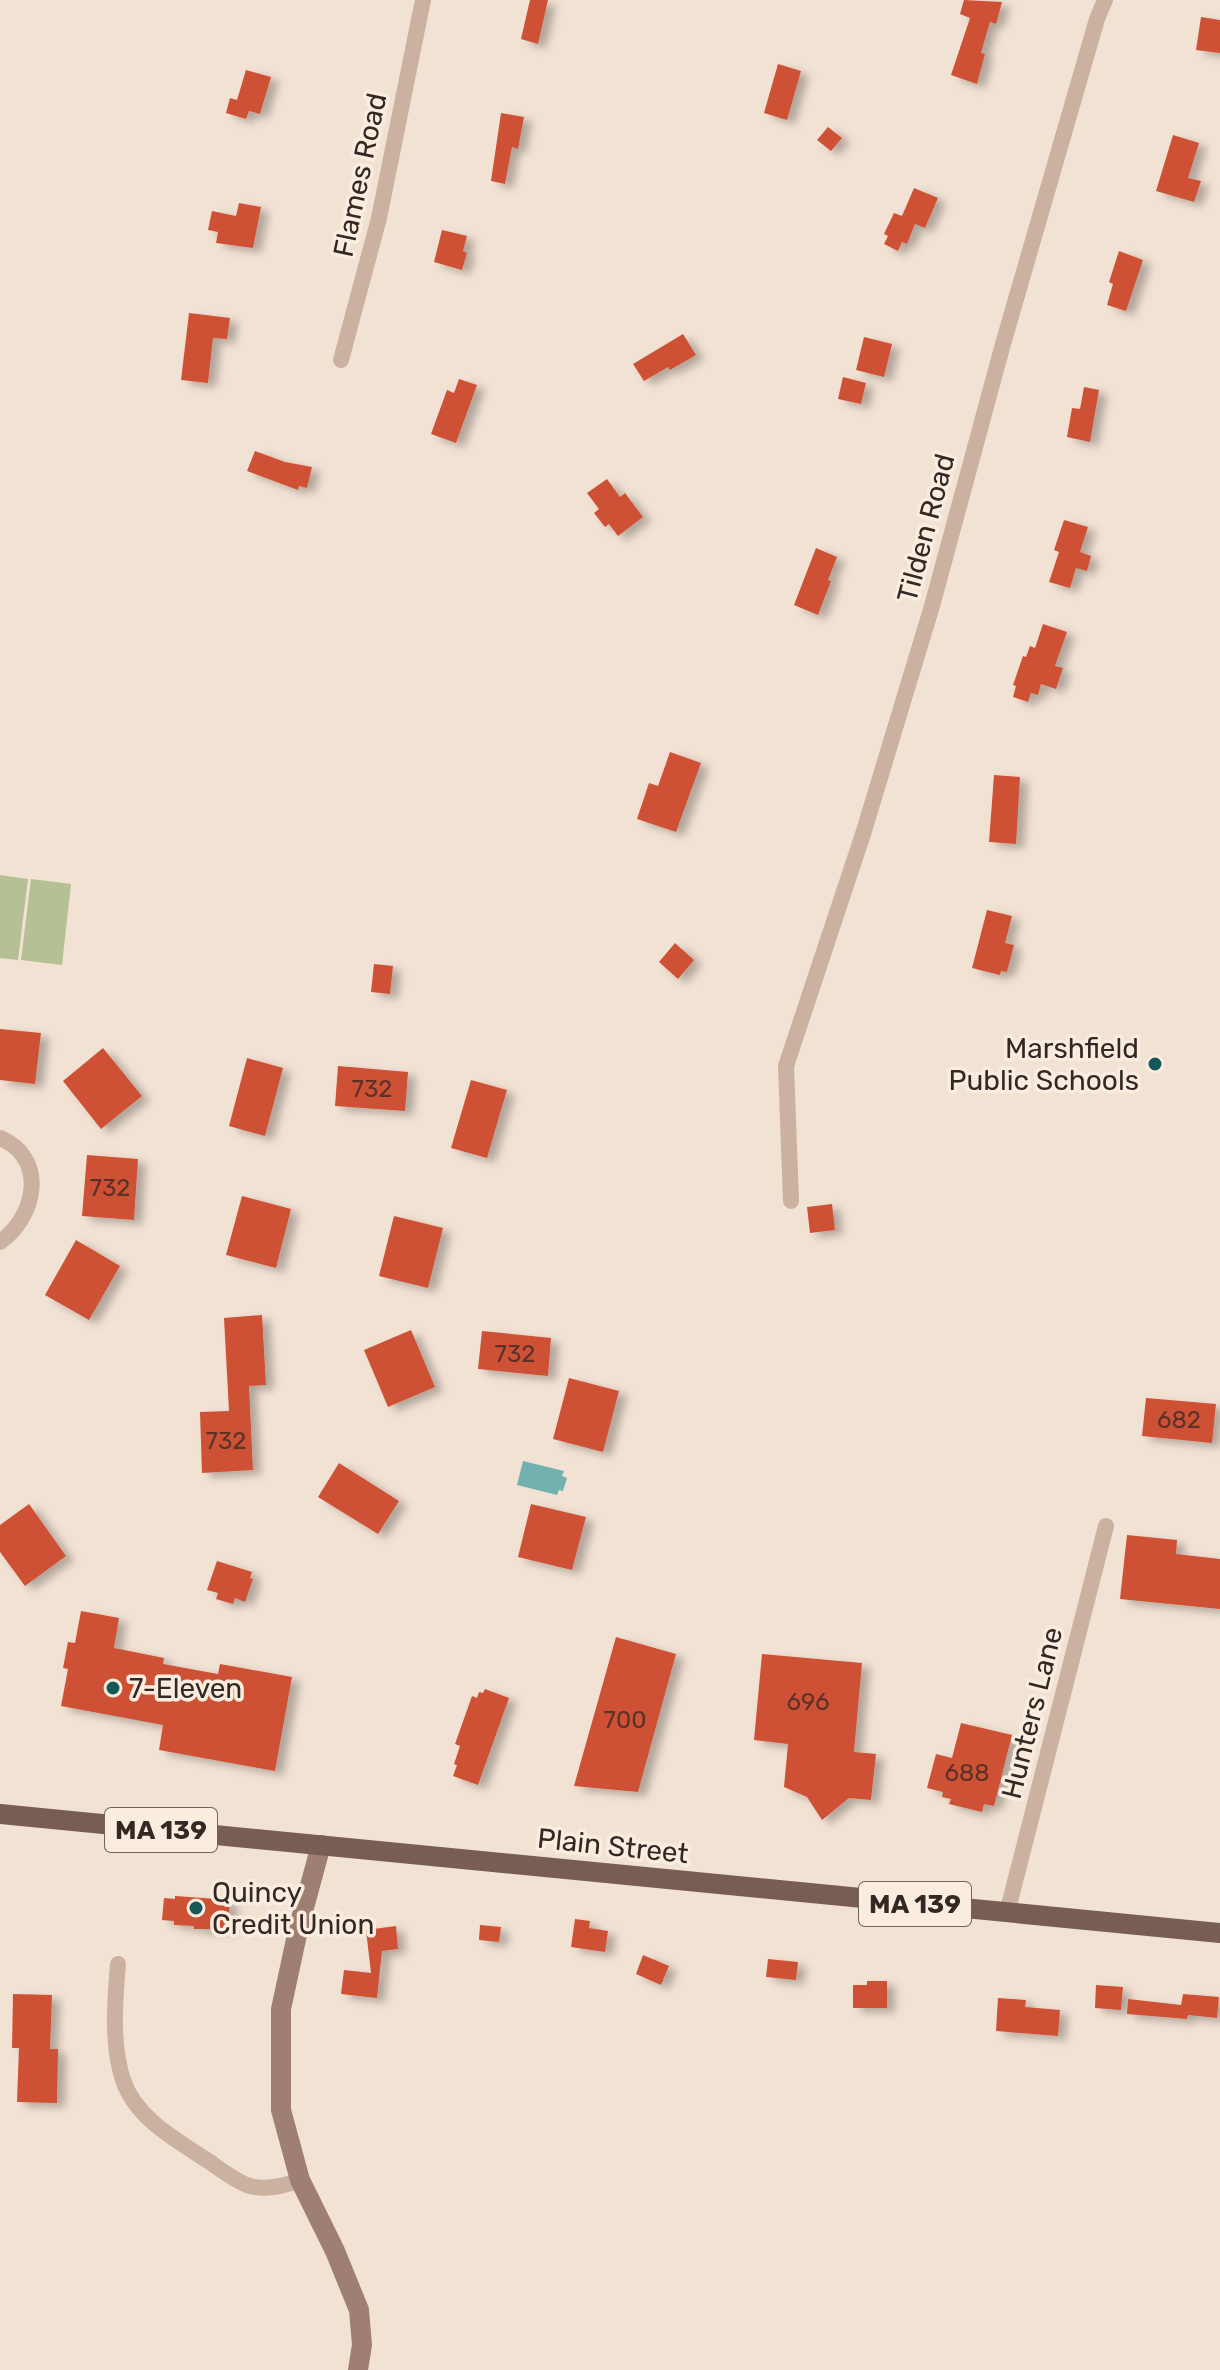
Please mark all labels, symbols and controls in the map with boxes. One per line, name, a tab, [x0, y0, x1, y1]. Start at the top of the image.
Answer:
street label: Flames Road	[327, 90, 393, 260]
street label: Tilden Road	[890, 450, 962, 606]
place label: Marshfield Public Schools	[948, 1032, 1139, 1097]
marker: Marshfield Public Schools	[1146, 1055, 1164, 1073]
house number: 732	[352, 1075, 392, 1103]
house number: 732	[90, 1174, 130, 1202]
house number: 732	[495, 1340, 535, 1368]
house number: 682	[1157, 1406, 1201, 1434]
house number: 732	[206, 1427, 246, 1455]
street label: Hunters Lane	[995, 1624, 1069, 1802]
place label: 7-Eleven	[129, 1672, 242, 1705]
marker: 7-Eleven	[104, 1679, 122, 1697]
house number: 696	[787, 1688, 829, 1716]
house number: 700	[604, 1706, 646, 1734]
house number: 688	[945, 1759, 990, 1787]
road number: MA 139	[105, 1808, 217, 1852]
street label: Plain Street	[536, 1822, 690, 1870]
place label: Quincy Credit Union	[212, 1876, 374, 1941]
road number: MA 139	[859, 1882, 971, 1926]
marker: Quincy Credit Union	[187, 1899, 205, 1917]

